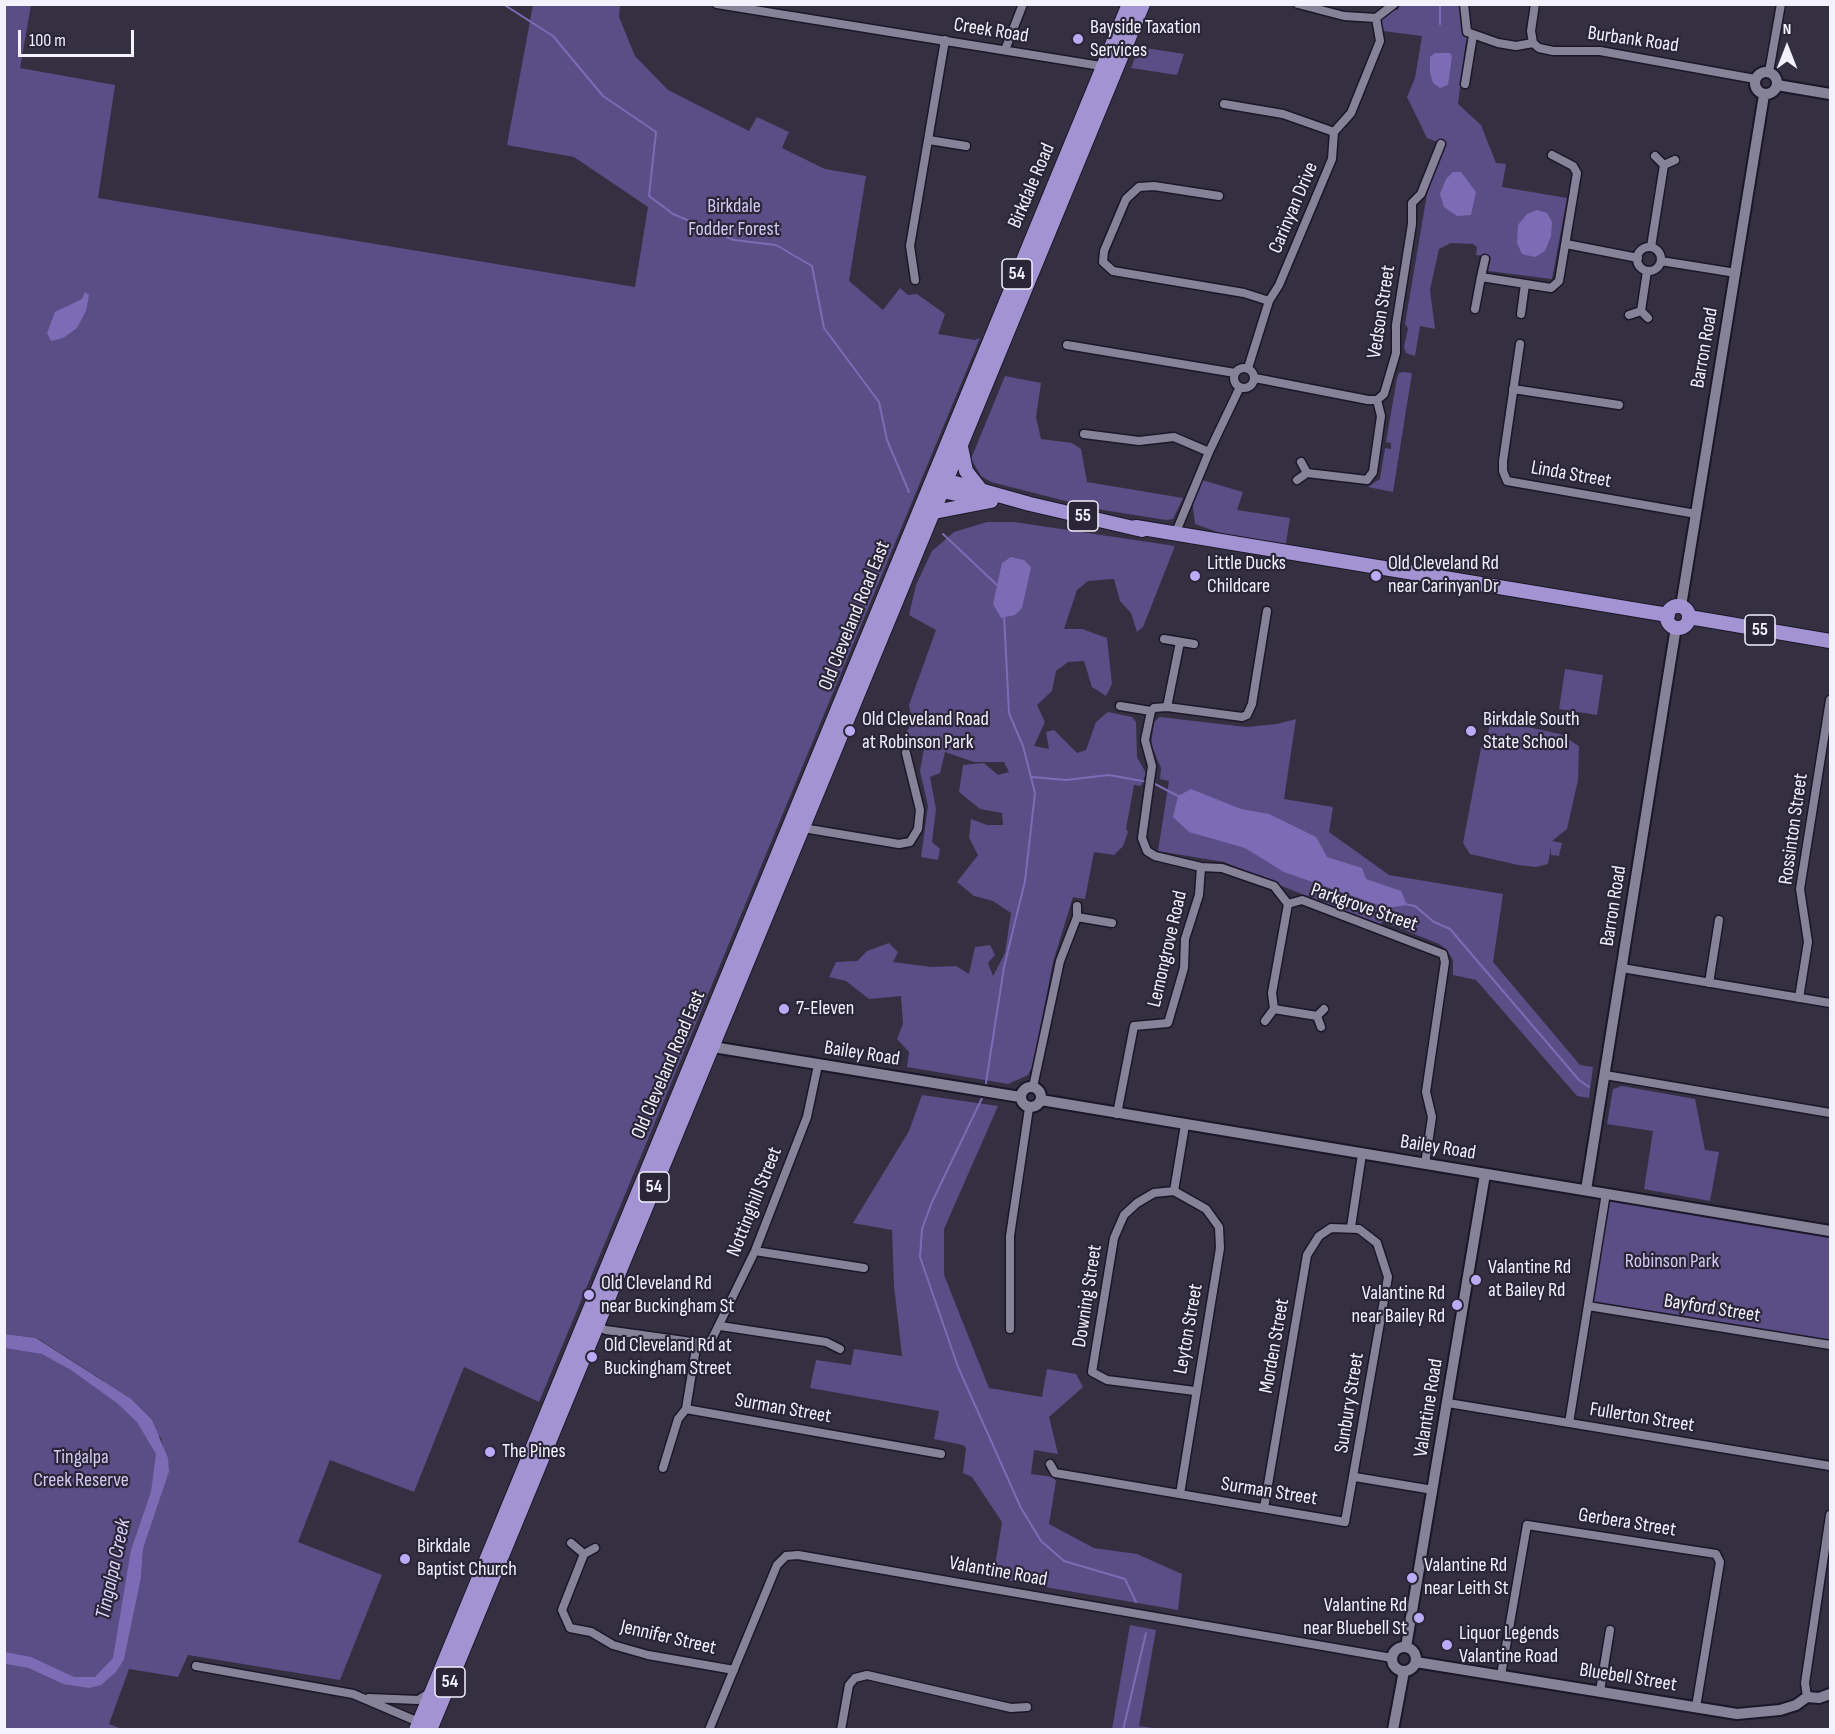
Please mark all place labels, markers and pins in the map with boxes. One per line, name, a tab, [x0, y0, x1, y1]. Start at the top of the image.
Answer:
place label: Bayside Taxation Services	[1090, 16, 1201, 63]
marker: Bayside Taxation Services	[1071, 32, 1085, 46]
place label: Little Ducks Childcare	[1207, 552, 1286, 599]
place label: Old Cleveland Rd near Carinyan Dr	[1388, 552, 1499, 599]
marker: Little Ducks Childcare	[1188, 569, 1202, 583]
marker: Old Cleveland Rd near Carinyan Dr	[1369, 569, 1383, 583]
place label: Old Cleveland Road at Robinson Park	[862, 708, 989, 755]
place label: Birkdale South State School	[1483, 708, 1580, 755]
marker: Old Cleveland Road at Robinson Park	[843, 724, 857, 738]
marker: Birkdale South State School	[1464, 724, 1478, 738]
place label: 7-Eleven	[796, 997, 854, 1021]
marker: 7-Eleven	[777, 1002, 791, 1016]
place label: Valantine Rd at Bailey Rd	[1488, 1256, 1571, 1303]
place label: Old Cleveland Rd near Buckingham St	[601, 1272, 734, 1319]
marker: Valantine Rd at Bailey Rd	[1469, 1273, 1483, 1287]
place label: Valantine Rd near Bailey Rd	[1352, 1282, 1445, 1329]
marker: Old Cleveland Rd near Buckingham St	[582, 1288, 596, 1302]
marker: Valantine Rd near Bailey Rd	[1450, 1298, 1464, 1312]
place label: Old Cleveland Rd at Buckingham Street	[604, 1334, 732, 1381]
marker: Old Cleveland Rd at Buckingham Street	[585, 1350, 599, 1364]
place label: The Pines	[502, 1440, 566, 1464]
marker: The Pines	[483, 1445, 497, 1459]
place label: Birkdale Baptist Church	[417, 1535, 517, 1582]
marker: Birkdale Baptist Church	[398, 1552, 412, 1566]
place label: Valantine Rd near Leith St	[1424, 1554, 1509, 1601]
marker: Valantine Rd near Leith St	[1405, 1571, 1419, 1585]
place label: Valantine Rd near Bluebell St	[1303, 1594, 1407, 1641]
marker: Valantine Rd near Bluebell St	[1412, 1611, 1426, 1625]
place label: Liquor Legends Valantine Road	[1459, 1622, 1559, 1669]
marker: Liquor Legends Valantine Road	[1440, 1638, 1454, 1652]

